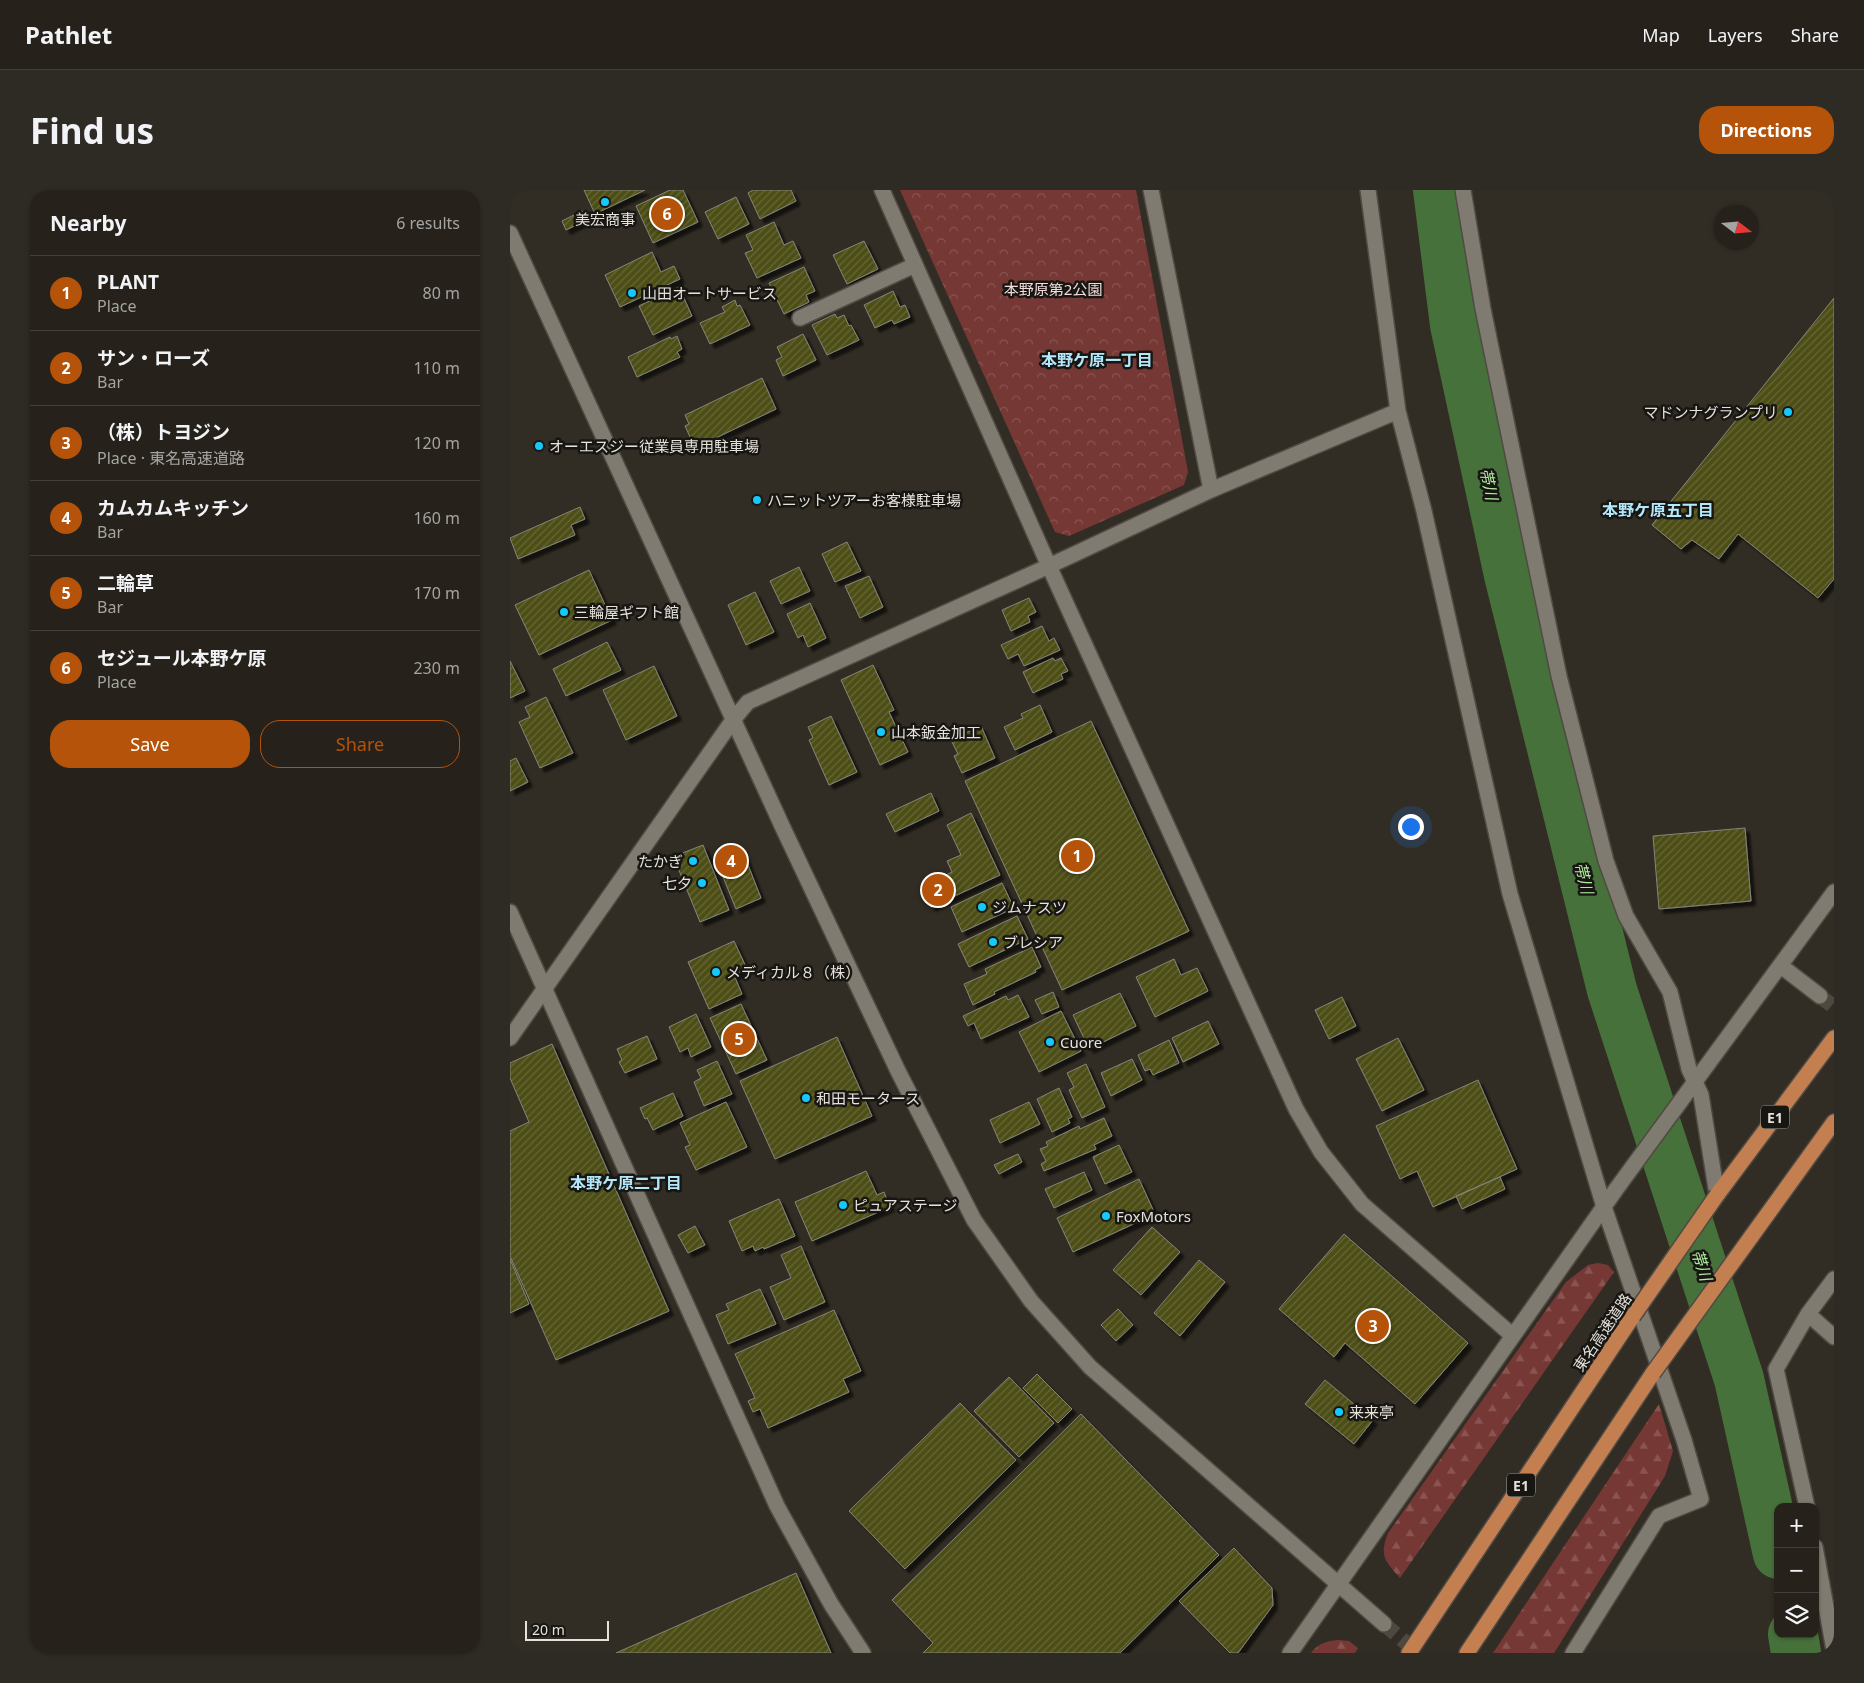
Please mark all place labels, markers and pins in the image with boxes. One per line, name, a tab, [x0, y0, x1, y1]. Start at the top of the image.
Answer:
pin: 6	[651, 195, 683, 233]
marker: 美宏商事	[599, 196, 611, 208]
place label: 美宏商事	[575, 209, 635, 229]
place label: 山田オートサービス	[642, 283, 777, 303]
marker: 山田オートサービス	[626, 287, 638, 299]
place label: マドンナグランプリ	[1643, 402, 1778, 422]
marker: マドンナグランプリ	[1782, 406, 1794, 418]
place label: オーエスジー従業員専用駐車場	[549, 436, 759, 456]
marker: オーエスジー従業員専用駐車場	[533, 440, 545, 452]
place label: ハニットツアーお客様駐車場	[767, 490, 961, 510]
marker: ハニットツアーお客様駐車場	[751, 494, 763, 506]
place label: 三輪屋ギフト館	[574, 602, 679, 622]
marker: 三輪屋ギフト館	[558, 606, 570, 618]
place label: 山本鈑金加工	[891, 722, 981, 742]
marker: 山本鈑金加工	[875, 726, 887, 738]
pin: 1	[1061, 837, 1093, 875]
pin: 4	[715, 842, 747, 880]
place label: たかぎ	[638, 851, 683, 871]
marker: たかぎ	[687, 855, 699, 867]
pin: 2	[922, 871, 954, 909]
place label: 七夕	[662, 873, 692, 893]
marker: 七夕	[696, 877, 708, 889]
place label: ジムナスツ	[992, 897, 1067, 917]
marker: ジムナスツ	[976, 901, 988, 913]
place label: ブレシア	[1003, 932, 1063, 952]
marker: ブレシア	[987, 936, 999, 948]
place label: メディカル８（株）	[726, 962, 860, 982]
marker: メディカル８（株）	[710, 966, 722, 978]
pin: 5	[723, 1020, 755, 1058]
place label: Cuore	[1060, 1032, 1102, 1052]
marker: Cuore	[1044, 1036, 1056, 1048]
place label: 和田モータース	[816, 1088, 920, 1108]
marker: 和田モータース	[800, 1092, 812, 1104]
place label: ピュアステージ	[853, 1195, 957, 1215]
marker: ピュアステージ	[837, 1199, 849, 1211]
place label: FoxMotors	[1116, 1206, 1191, 1226]
marker: FoxMotors	[1100, 1210, 1112, 1222]
pin: 3	[1357, 1307, 1389, 1345]
place label: 来来亭	[1349, 1402, 1394, 1422]
marker: 来来亭	[1333, 1406, 1345, 1418]

